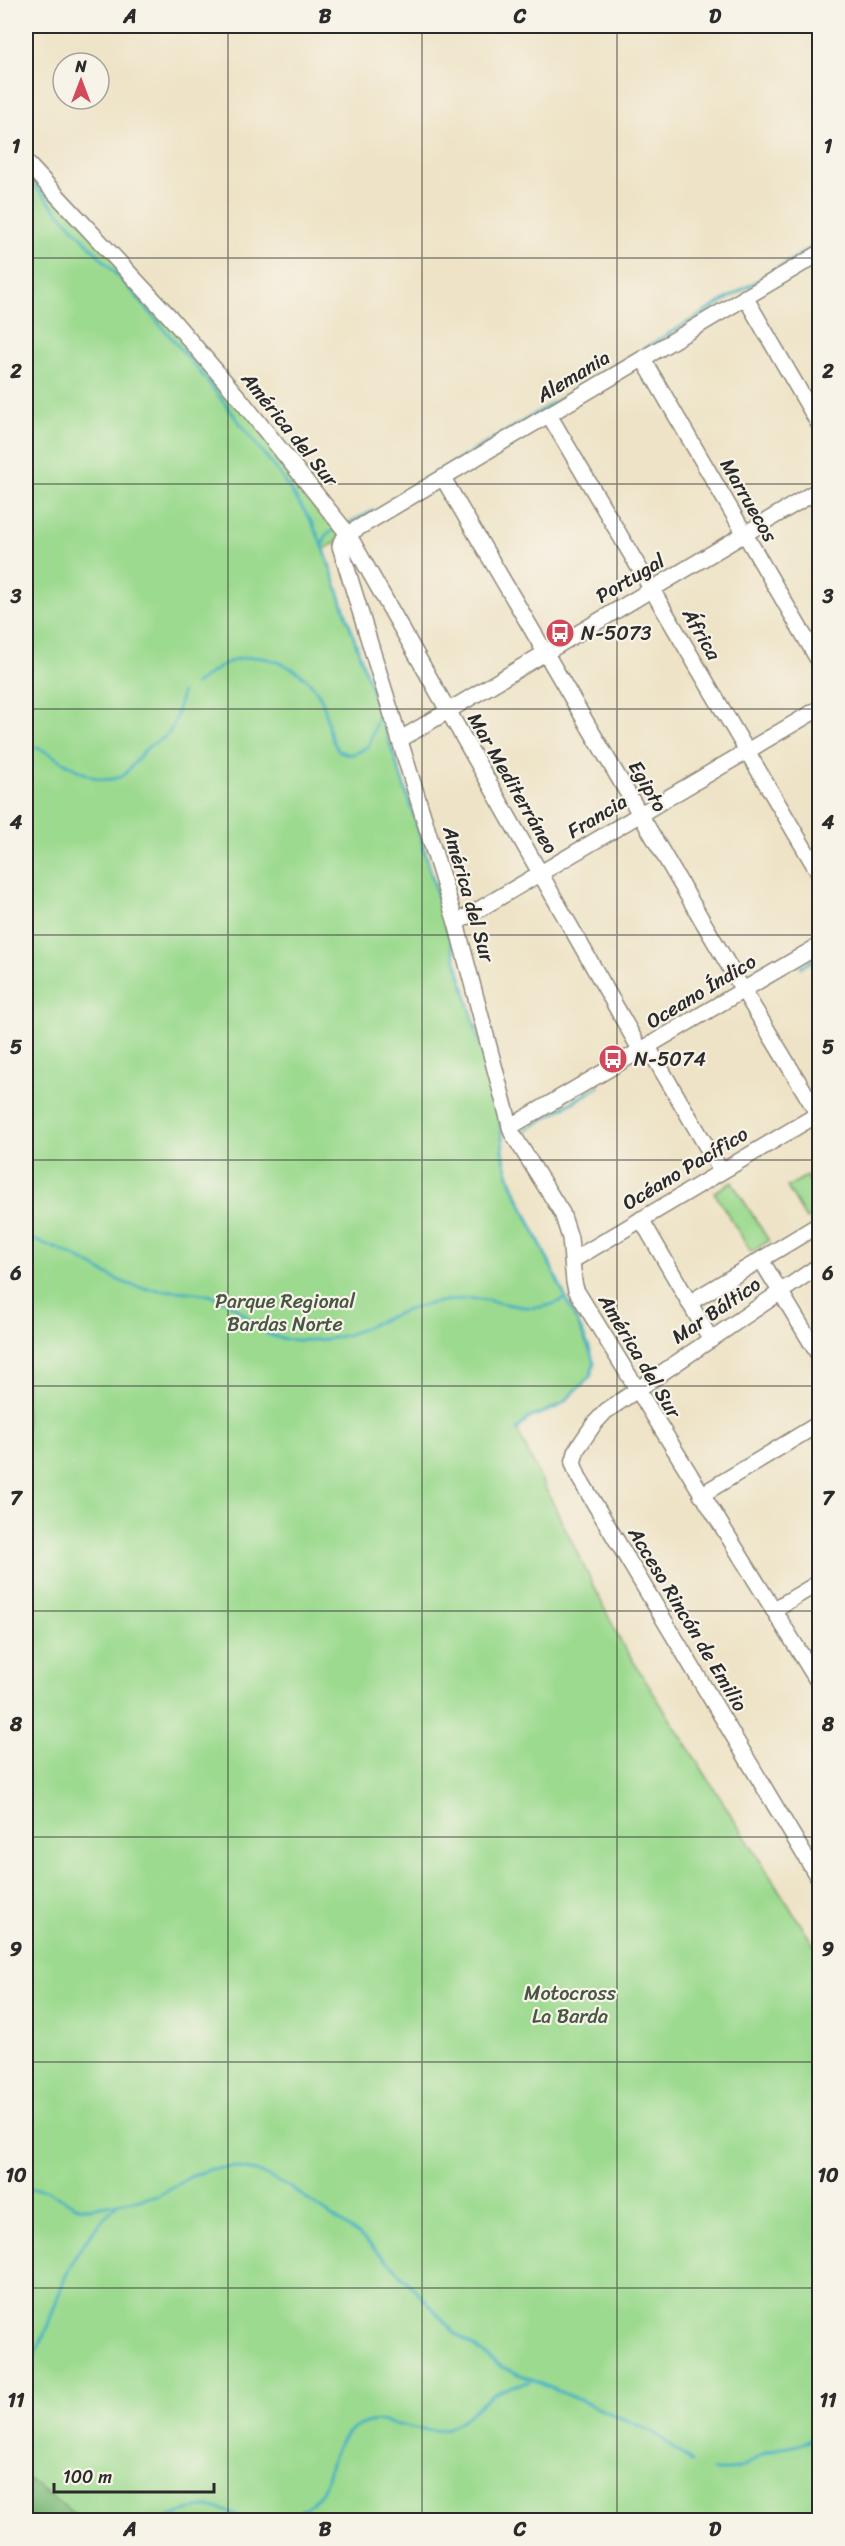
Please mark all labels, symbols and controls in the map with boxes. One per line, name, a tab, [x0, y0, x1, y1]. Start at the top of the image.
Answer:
text: A	[122, 0, 137, 34]
text: B	[319, 0, 332, 34]
text: C	[513, 0, 527, 34]
text: D	[709, 0, 722, 34]
north arrow	[51, 51, 111, 111]
text: N	[74, 52, 87, 81]
text: 1	[12, 129, 21, 164]
text: 1	[824, 129, 833, 164]
street label: Alemania	[529, 341, 617, 413]
text: 2	[9, 354, 22, 389]
text: 2	[821, 354, 834, 389]
street label: América del Sur	[231, 363, 348, 495]
street label: Marruecos	[710, 451, 787, 550]
street label: Portugal	[589, 543, 673, 613]
text: 3	[10, 579, 22, 614]
text: 3	[822, 579, 834, 614]
street label: África	[672, 601, 731, 668]
place label: N-5073	[581, 616, 651, 651]
bus stop icon: N-5073	[544, 617, 576, 649]
street label: Mar Mediterráneo	[458, 706, 568, 861]
street label: Egipto	[619, 753, 677, 819]
street label: Francia	[560, 785, 634, 848]
text: 4	[9, 805, 23, 840]
text: 4	[821, 805, 835, 840]
street label: América del Sur	[432, 821, 505, 967]
street label: Oceano Índico	[639, 944, 763, 1038]
text: 5	[10, 1030, 22, 1065]
text: 5	[822, 1030, 834, 1065]
place label: N-5074	[634, 1042, 706, 1077]
bus stop icon: N-5074	[597, 1043, 629, 1075]
street label: Océano Pacífico	[615, 1117, 755, 1220]
text: 6	[9, 1256, 22, 1291]
text: 6	[821, 1256, 834, 1291]
street label: Mar Báltico	[664, 1267, 768, 1353]
park label: Parque Regional Bardas Norte	[215, 1284, 356, 1342]
street label: América del Sur	[588, 1286, 691, 1426]
text: 7	[10, 1481, 23, 1516]
text: 7	[822, 1481, 835, 1516]
street label: Acceso Rincón de Emilio	[618, 1519, 757, 1719]
text: 8	[9, 1707, 23, 1742]
text: 8	[821, 1707, 835, 1742]
text: 9	[10, 1932, 22, 1967]
text: 9	[822, 1932, 834, 1967]
park label: Motocross La Barda	[524, 1976, 617, 2034]
text: 10	[5, 2158, 27, 2193]
text: 10	[817, 2158, 839, 2193]
text: 11	[7, 2383, 25, 2418]
text: 11	[819, 2383, 837, 2418]
scale bar	[54, 2456, 214, 2494]
text: 100 m	[63, 2461, 112, 2493]
text: A	[122, 2512, 137, 2546]
text: B	[319, 2512, 332, 2546]
text: C	[513, 2512, 527, 2546]
text: D	[709, 2512, 722, 2546]

